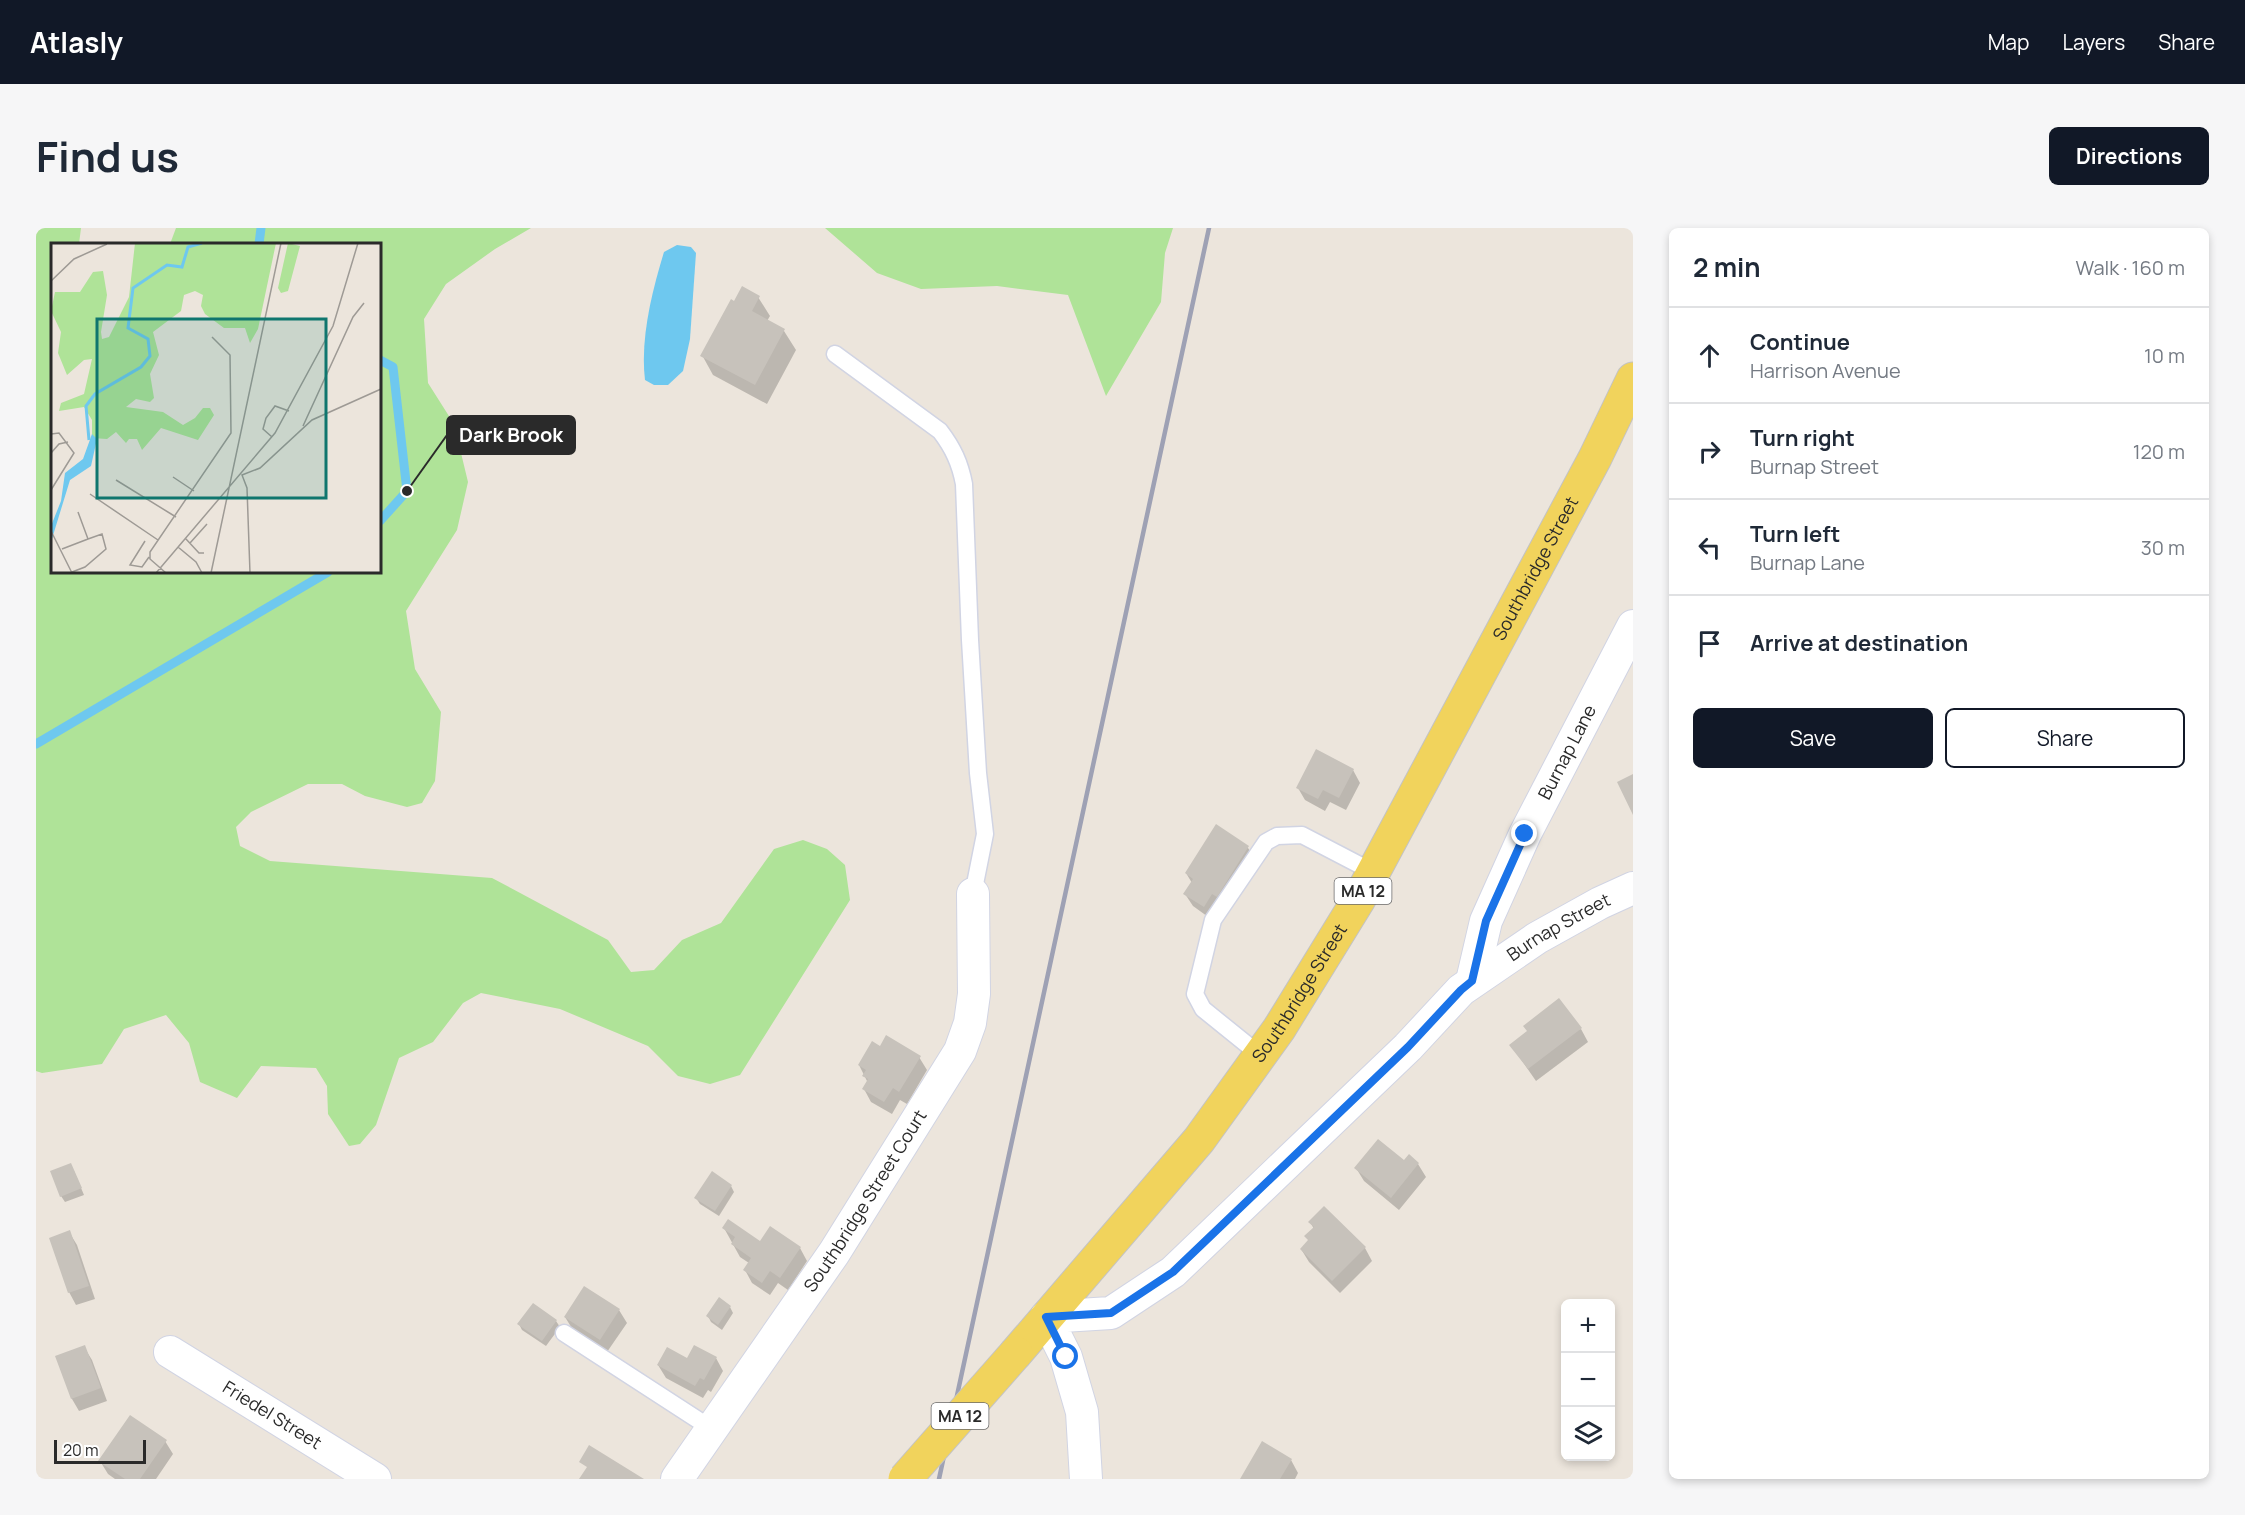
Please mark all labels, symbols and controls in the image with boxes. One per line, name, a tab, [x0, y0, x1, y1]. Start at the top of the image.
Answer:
text: Atlasly	[30, 23, 123, 61]
text: Map	[1988, 28, 2029, 56]
text: Layers	[2062, 28, 2125, 56]
text: Share	[2158, 28, 2215, 56]
text: Find us	[36, 127, 179, 185]
button: Directions	[2049, 127, 2209, 185]
inset map	[51, 243, 381, 573]
text: 2 min	[1693, 249, 1761, 285]
text: Walk · 160 m	[2076, 254, 2185, 281]
text: Continue	[1750, 327, 1850, 357]
icon: ahead	[1693, 339, 1726, 372]
text: 10 m	[2144, 342, 2185, 369]
text: Harrison Avenue	[1750, 357, 1901, 384]
callout: Dark Brook	[447, 416, 575, 454]
text: Dark Brook	[459, 421, 564, 448]
text: Turn right	[1750, 423, 1855, 453]
icon: right	[1693, 435, 1726, 468]
text: 120 m	[2133, 438, 2185, 465]
text: Burnap Street	[1750, 453, 1879, 480]
street label: Southbridge Street	[1487, 492, 1583, 644]
text: Turn left	[1750, 519, 1840, 549]
icon: left	[1693, 531, 1726, 564]
text: 30 m	[2141, 534, 2185, 561]
text: Burnap Lane	[1750, 549, 1865, 576]
icon: arrive	[1693, 627, 1726, 660]
text: Arrive at destination	[1750, 628, 1968, 658]
street label: Burnap Lane	[1532, 700, 1601, 803]
button: Save	[1693, 708, 1933, 768]
button: Share	[1945, 708, 2185, 768]
route end	[1511, 820, 1537, 846]
road number: MA 12	[1334, 878, 1392, 904]
street label: Burnap Street	[1502, 887, 1614, 966]
street label: Southbridge Street	[1246, 919, 1352, 1067]
street label: Southbridge Street Court	[798, 1105, 932, 1296]
map controls	[1561, 1299, 1615, 1461]
button: +	[1561, 1299, 1615, 1353]
route start	[1052, 1343, 1078, 1369]
button: −	[1561, 1353, 1615, 1407]
street label: Friedel Street	[219, 1375, 327, 1454]
road number: MA 12	[932, 1403, 988, 1429]
button: layers	[1561, 1407, 1615, 1461]
scale bar	[54, 1437, 146, 1464]
text: 20 m	[63, 1439, 99, 1461]

